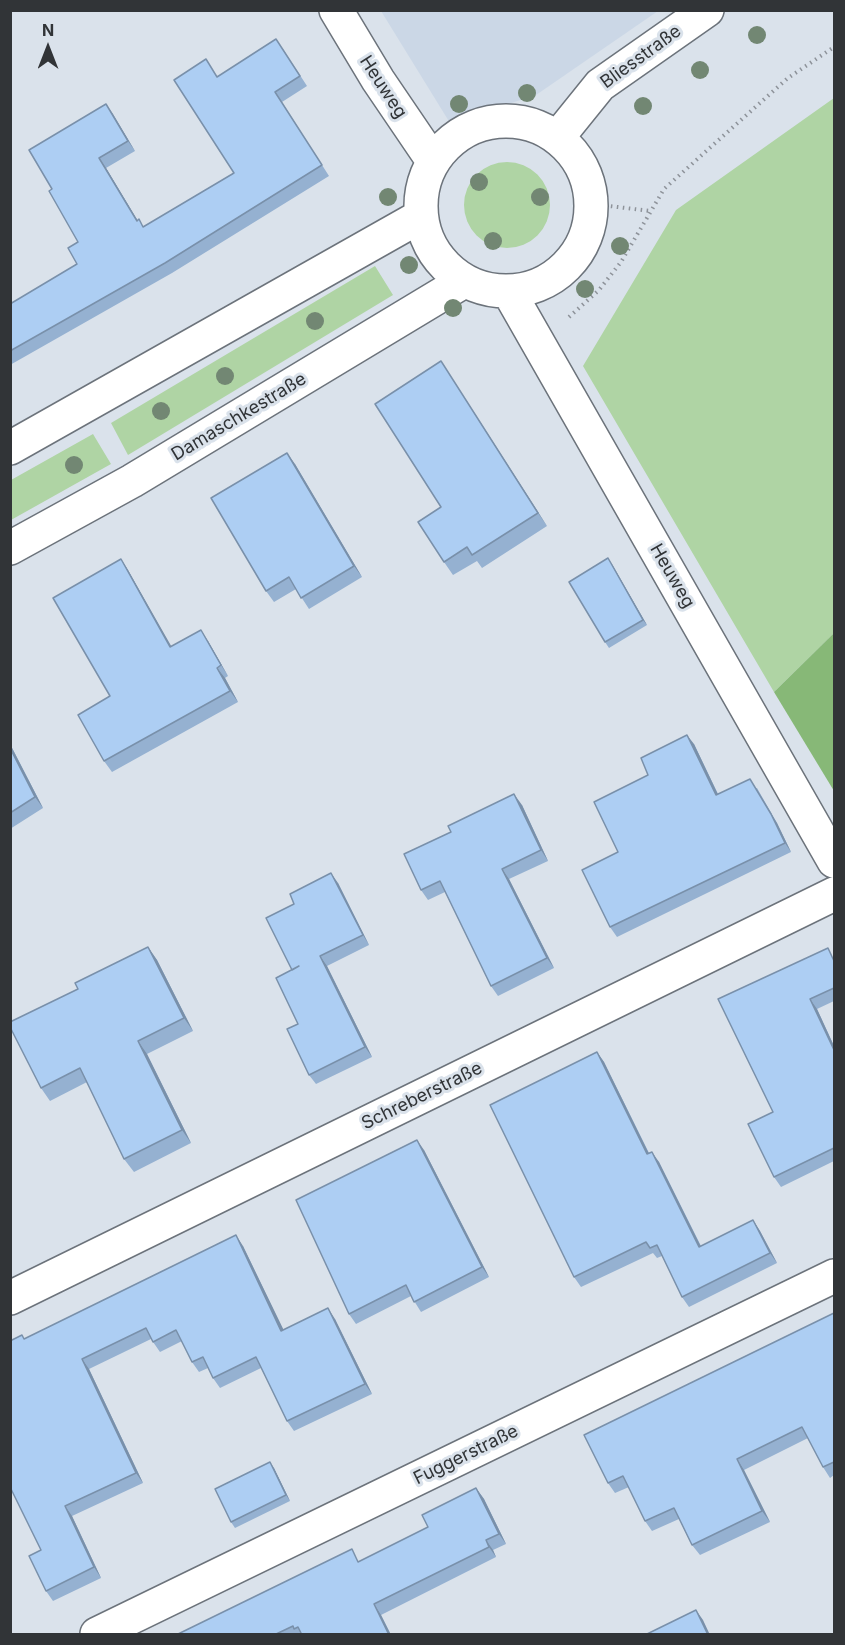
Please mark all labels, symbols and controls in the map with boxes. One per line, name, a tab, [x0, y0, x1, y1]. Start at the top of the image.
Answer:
north arrow	[18, 18, 78, 78]
text: N	[42, 20, 54, 40]
street label: Bliesstraße	[596, 21, 686, 93]
street label: Heuweg	[355, 52, 411, 122]
street label: Damaschkestraße	[168, 368, 310, 466]
street label: Heuweg	[645, 540, 699, 612]
street label: Schreberstraße	[358, 1057, 486, 1135]
street label: Fuggerstraße	[410, 1420, 522, 1490]

